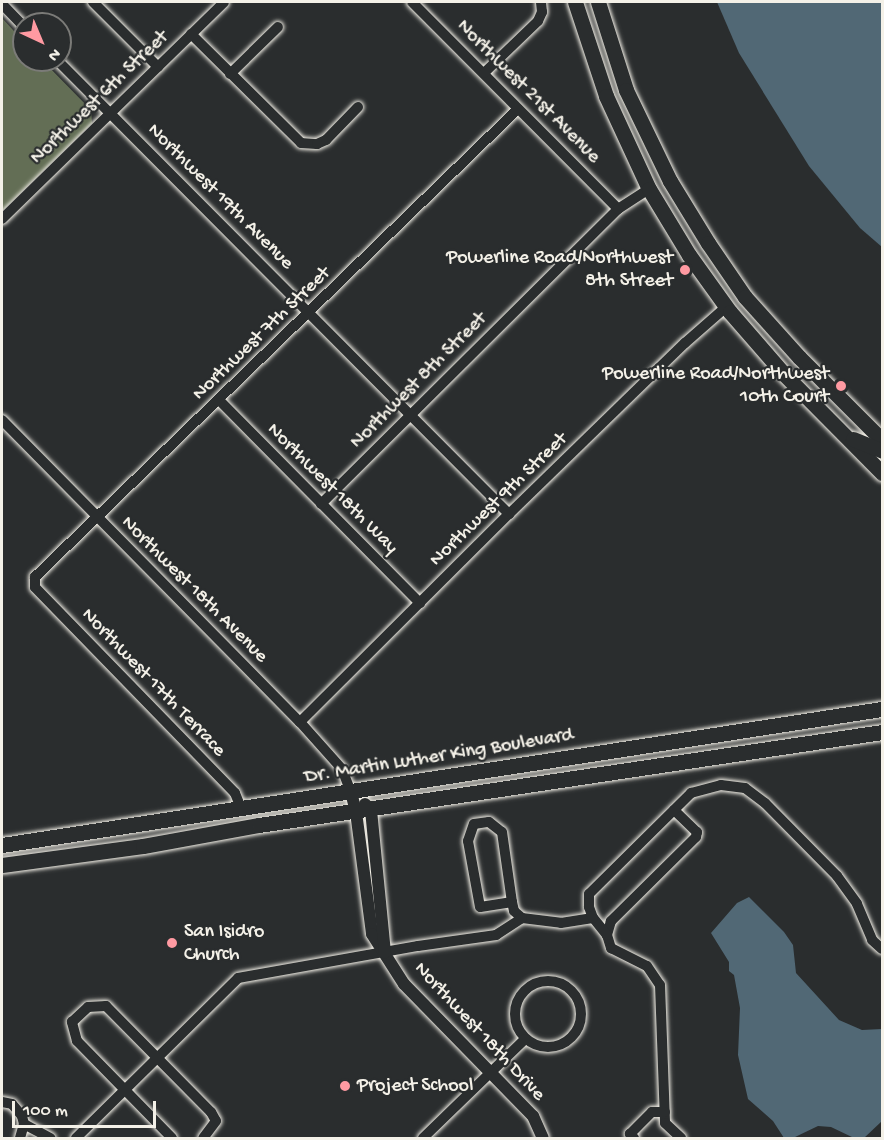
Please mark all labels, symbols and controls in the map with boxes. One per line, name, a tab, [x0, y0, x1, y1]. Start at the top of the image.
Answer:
north arrow	[12, 12, 72, 72]
street label: Northwest 21st Avenue	[451, 15, 605, 169]
street label: Northwest 6th Street	[26, 26, 174, 170]
street label: Northwest 19th Avenue	[142, 119, 298, 275]
place label: Powerline Road/Northwest 8th Street	[446, 246, 673, 293]
street label: Northwest 7th Street	[188, 262, 336, 406]
marker: Powerline Road/Northwest 8th Street	[678, 263, 692, 277]
street label: Northwest 8th Street	[346, 308, 492, 454]
place label: Powerline Road/Northwest 10th Court	[602, 362, 829, 409]
marker: Powerline Road/Northwest 10th Court	[834, 379, 848, 393]
street label: Northwest 18th Way	[261, 418, 403, 560]
street label: Northwest 9th Street	[425, 428, 573, 572]
street label: Northwest 18th Avenue	[115, 511, 273, 669]
street label: Northwest 17th Terrace	[76, 603, 230, 763]
street label: Dr. Martin Luther King Boulevard	[303, 724, 575, 790]
place label: San Isidro Church	[184, 920, 264, 967]
marker: San Isidro Church	[165, 936, 179, 950]
street label: Northwest 18th Drive	[408, 957, 550, 1107]
place label: Project School	[357, 1074, 473, 1098]
marker: Project School	[338, 1079, 352, 1093]
scale bar	[15, 1089, 159, 1127]
text: 100 m	[23, 1101, 68, 1122]

